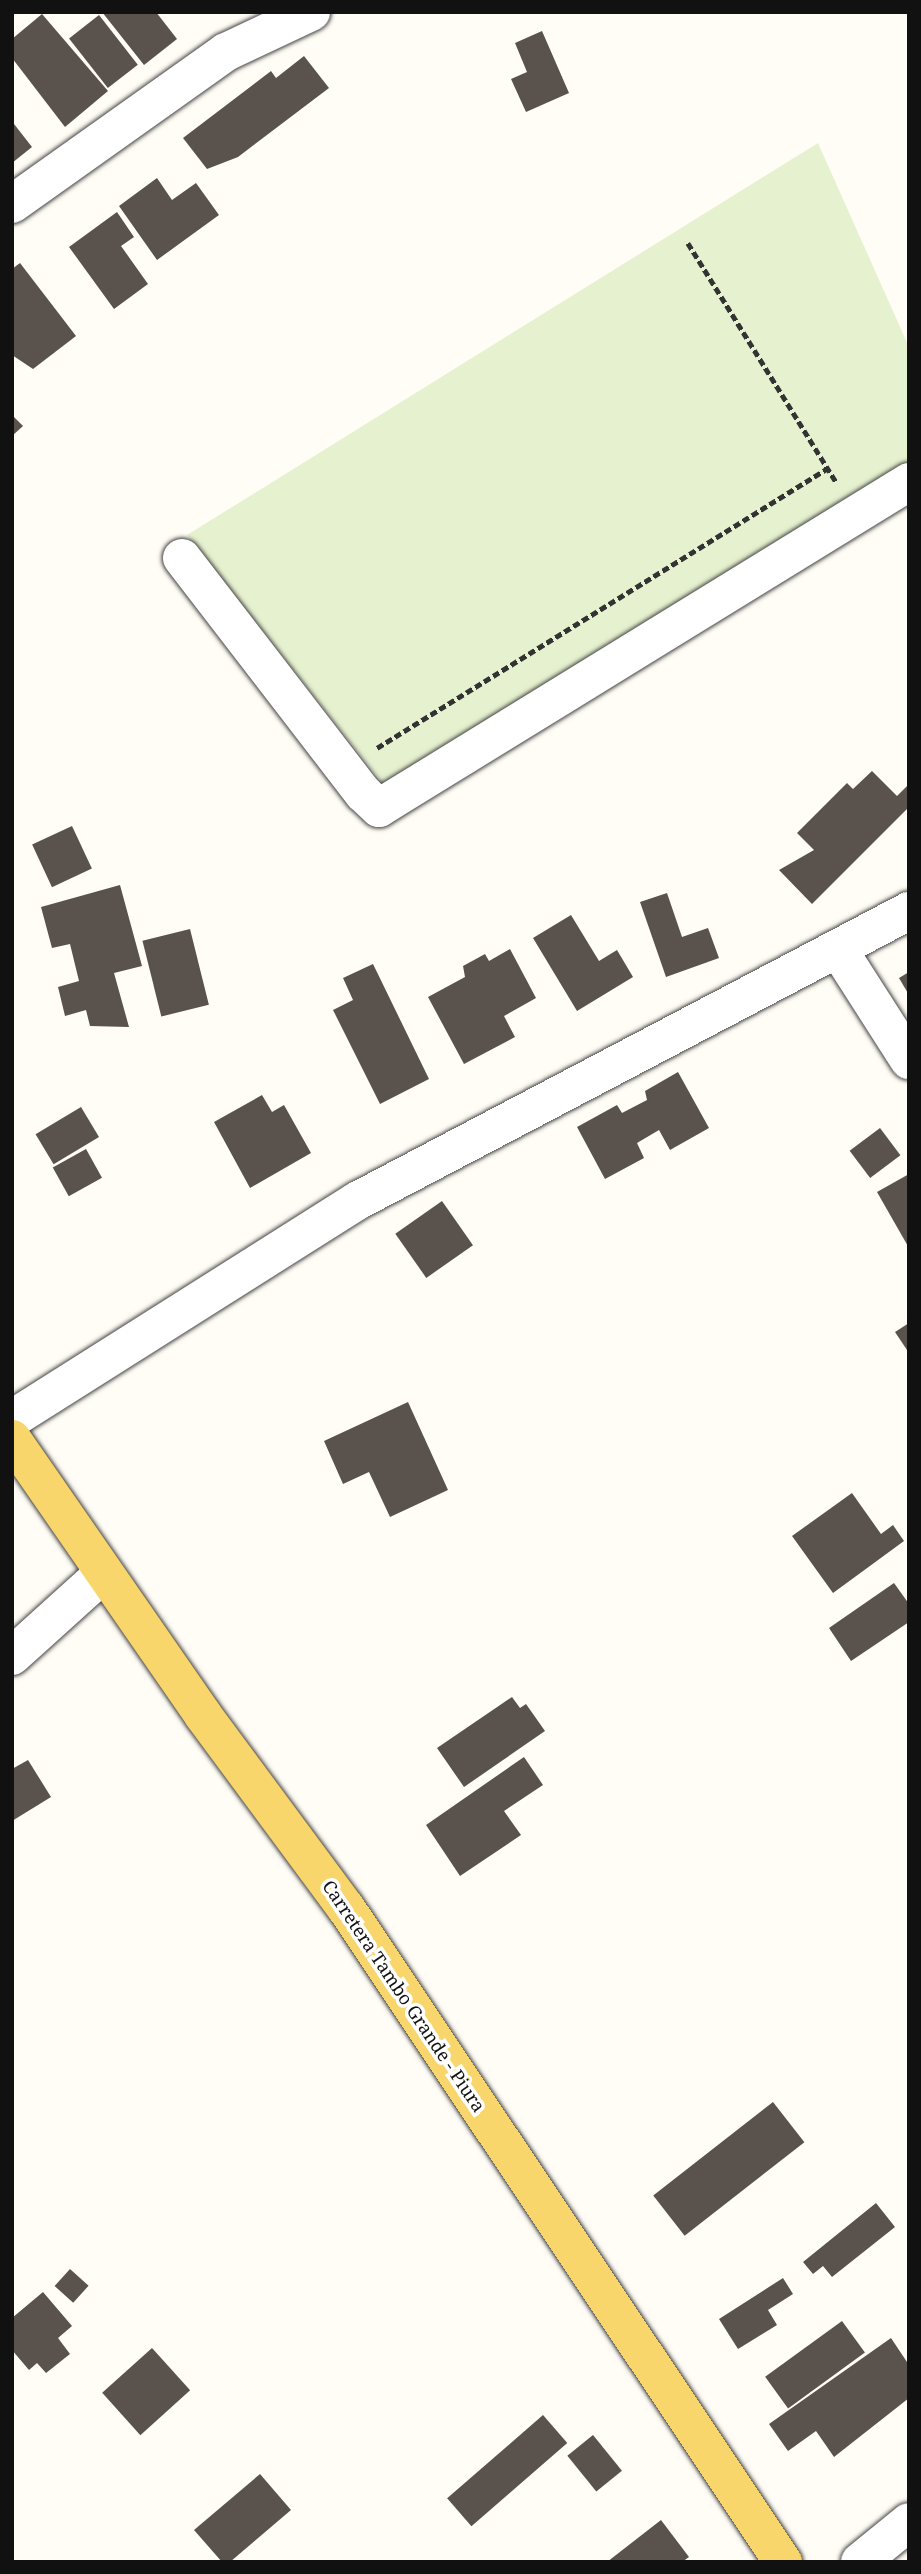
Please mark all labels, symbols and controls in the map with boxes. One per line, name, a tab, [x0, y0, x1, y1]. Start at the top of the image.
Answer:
street label: Carretera Tambo Grande - Piura	[318, 1876, 490, 2116]

